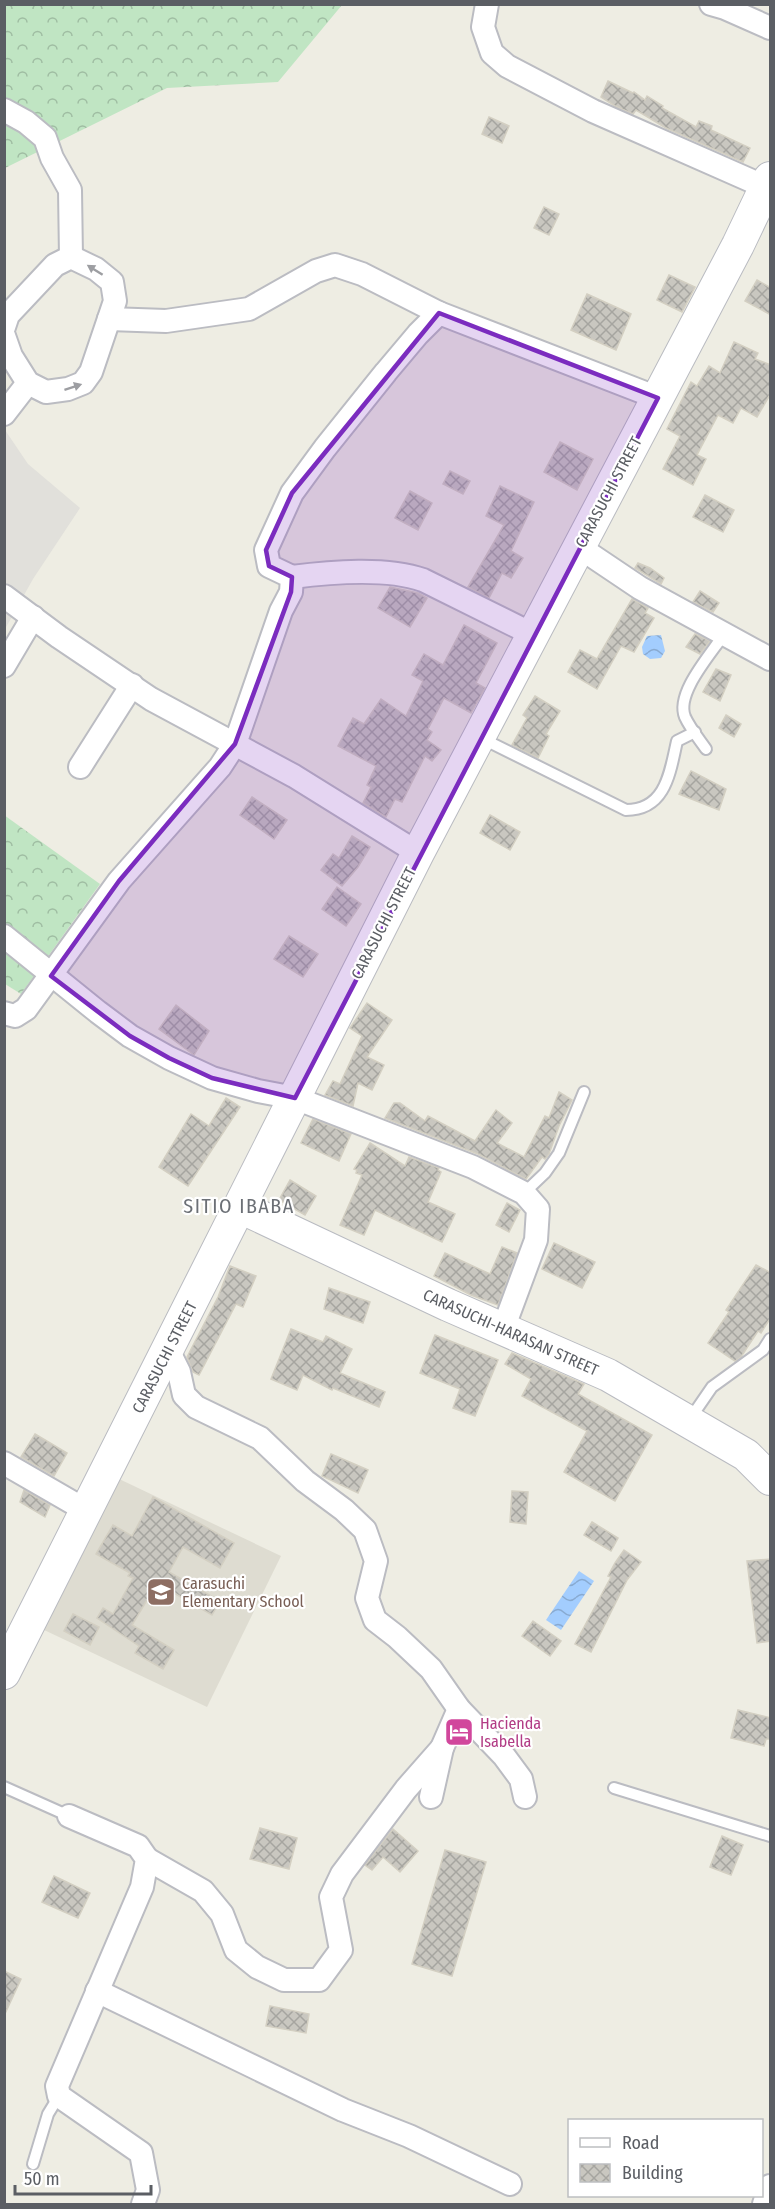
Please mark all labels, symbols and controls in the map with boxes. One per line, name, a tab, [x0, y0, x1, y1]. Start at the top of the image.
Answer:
one-way arrow	[87, 264, 104, 275]
one-way arrow	[64, 381, 82, 391]
street label: CARASUCHI STREET	[571, 433, 646, 551]
street label: CARASUCHI STREET	[347, 864, 420, 982]
district label: SITIO IBABA	[183, 1194, 295, 1218]
street label: CARASUCHI-HARASAN STREET	[420, 1285, 602, 1380]
street label: CARASUCHI STREET	[128, 1298, 201, 1416]
place label: Carasuchi Elementary School	[182, 1574, 304, 1611]
school or university icon: Carasuchi Elementary School	[145, 1576, 177, 1608]
place label: Hacienda Isabella	[480, 1714, 541, 1751]
hotel icon: Hacienda Isabella	[443, 1716, 475, 1748]
legend	[568, 2119, 763, 2197]
text: Road	[622, 2132, 659, 2154]
scale bar	[15, 2158, 152, 2196]
text: Building	[622, 2162, 683, 2184]
text: 50 m	[24, 2168, 60, 2190]

